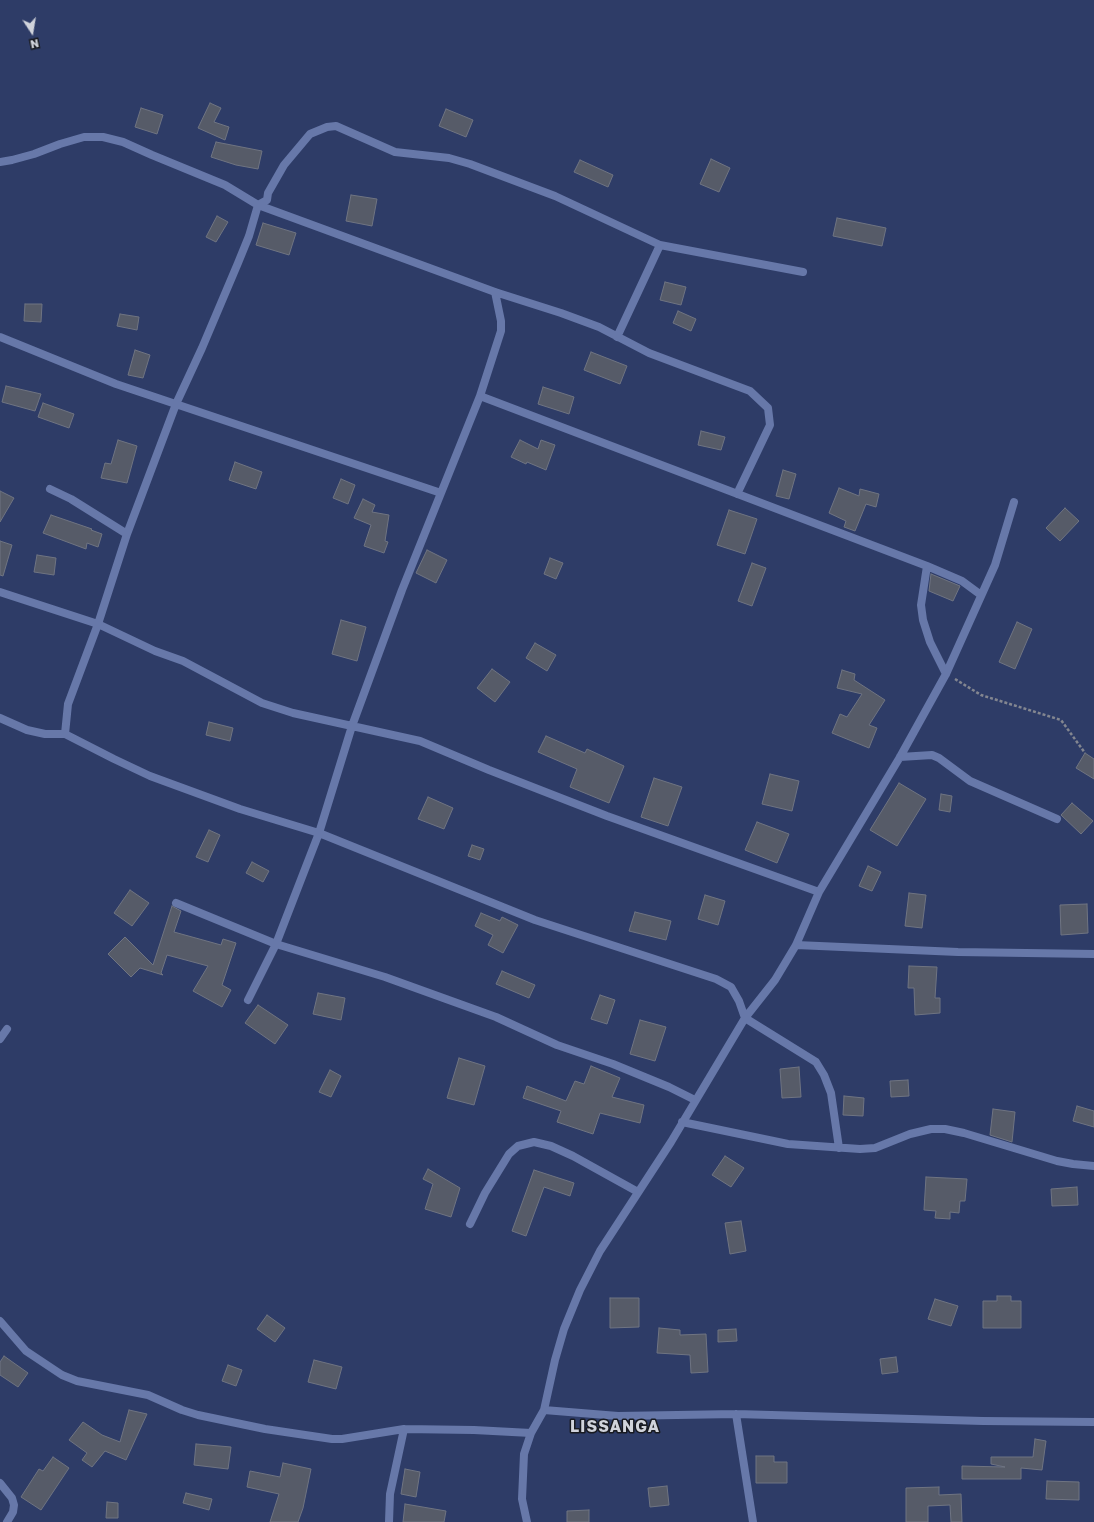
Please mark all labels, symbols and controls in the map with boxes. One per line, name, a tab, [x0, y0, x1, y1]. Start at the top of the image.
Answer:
north arrow	[12, 12, 52, 52]
text: N	[29, 37, 40, 51]
district label: LISSANGA	[570, 1417, 660, 1437]

